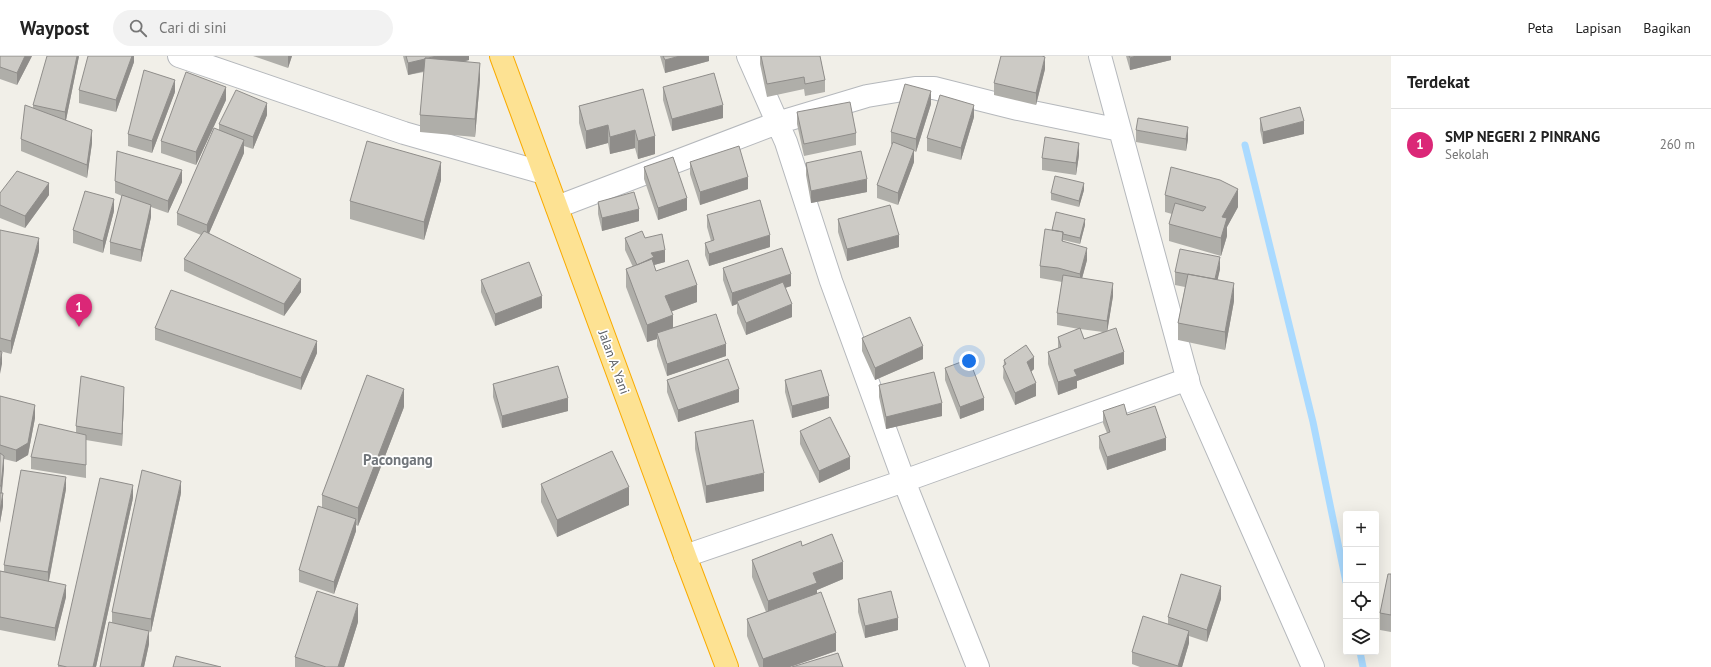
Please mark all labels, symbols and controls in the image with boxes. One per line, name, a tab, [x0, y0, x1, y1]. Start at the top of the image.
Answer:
search box	[113, 10, 393, 46]
text: Waypost	[20, 16, 89, 40]
icon: search	[127, 17, 149, 39]
text: Cari di sini	[159, 18, 227, 37]
text: Peta	[1527, 19, 1554, 37]
text: Lapisan	[1576, 19, 1621, 37]
text: Bagikan	[1643, 19, 1691, 37]
text: Terdekat	[1407, 71, 1470, 93]
text: SMP NEGERI 2 PINRANG	[1445, 127, 1600, 146]
text: 1	[1416, 136, 1424, 153]
text: 260 m	[1660, 136, 1695, 153]
text: Sekolah	[1445, 146, 1489, 163]
pin: 1	[66, 294, 92, 327]
street label: Jalan A. Yani	[594, 327, 633, 396]
your location	[959, 351, 979, 371]
district label: Pacongang	[363, 450, 433, 469]
map controls	[1343, 511, 1379, 655]
button: +	[1343, 511, 1379, 547]
button: −	[1343, 547, 1379, 583]
button: locate	[1343, 583, 1379, 619]
button: layers	[1343, 619, 1379, 655]

